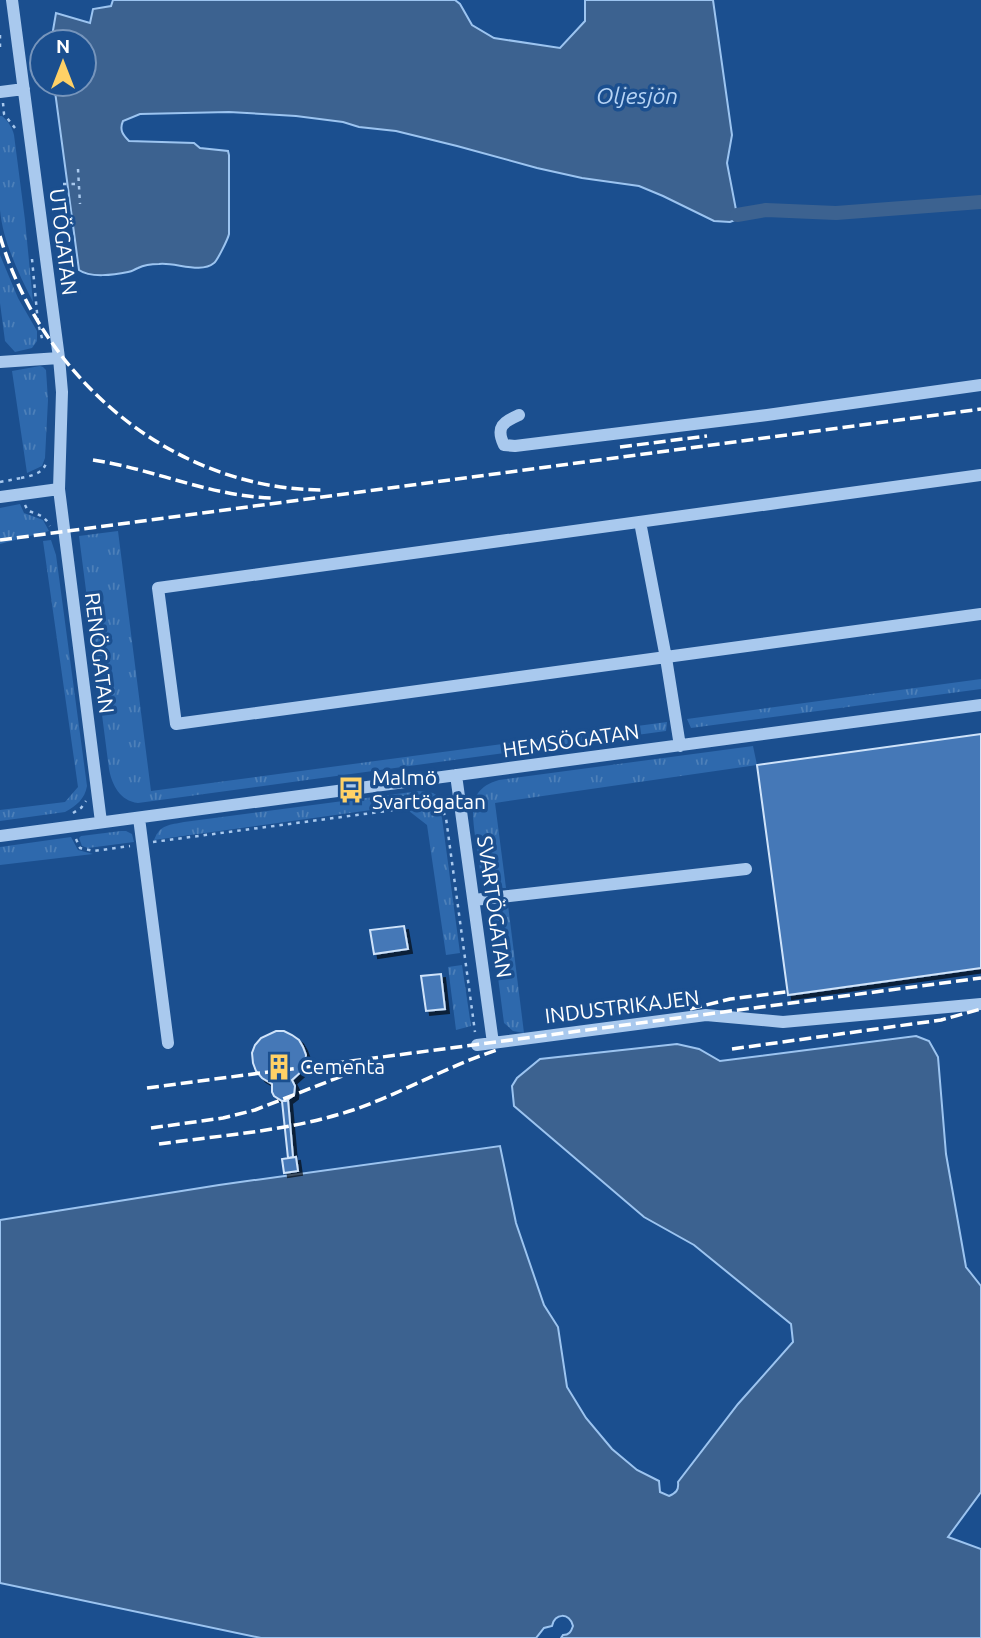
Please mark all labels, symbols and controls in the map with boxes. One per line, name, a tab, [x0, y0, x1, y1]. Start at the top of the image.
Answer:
north arrow	[28, 28, 98, 98]
text: N	[56, 35, 70, 57]
water label: Oljesjön	[596, 83, 678, 108]
street label: UTÖGATAN	[46, 187, 82, 297]
street label: RENÖGATAN	[81, 591, 119, 715]
street label: HEMSÖGATAN	[501, 719, 641, 761]
place label: Malmö Svartögatan	[372, 765, 486, 813]
bus stop icon: Malmö Svartögatan	[336, 775, 366, 805]
street label: SVARTÖGATAN	[473, 834, 517, 979]
street label: INDUSTRIKAJEN	[543, 985, 701, 1027]
building icon: Cementa	[264, 1052, 294, 1082]
place label: Cementa	[300, 1054, 385, 1078]

